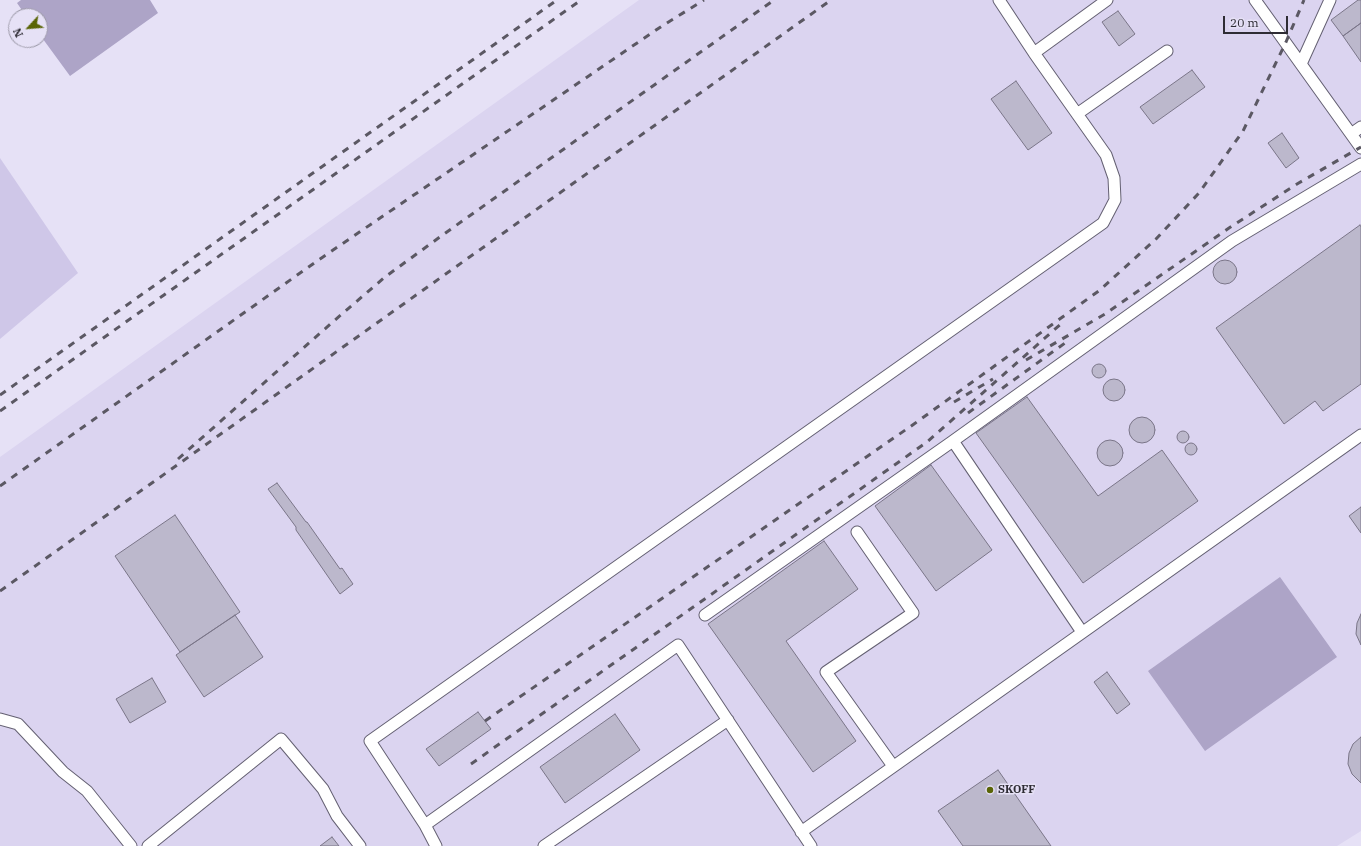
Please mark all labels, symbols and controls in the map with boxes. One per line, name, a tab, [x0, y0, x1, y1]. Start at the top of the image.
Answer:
north arrow	[8, 8, 48, 48]
scale bar	[1225, 8, 1290, 34]
text: 20 m	[1230, 15, 1259, 30]
text: N	[10, 26, 26, 40]
place label: SKOFF	[998, 783, 1035, 797]
marker: SKOFF	[985, 785, 995, 795]

